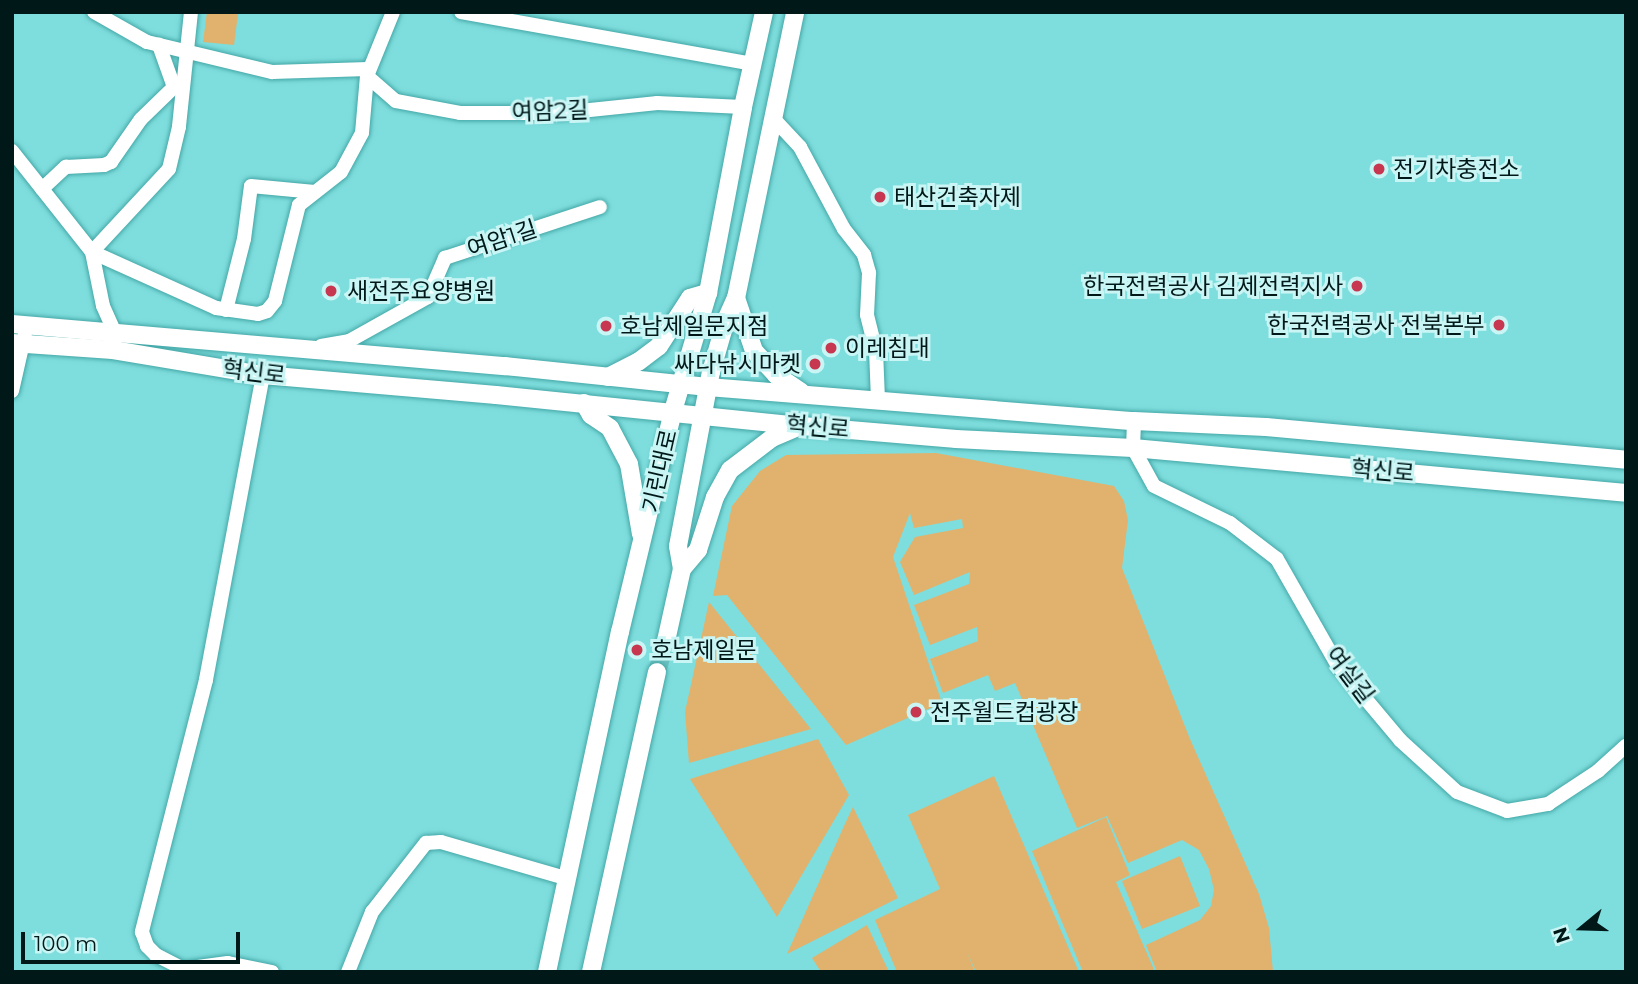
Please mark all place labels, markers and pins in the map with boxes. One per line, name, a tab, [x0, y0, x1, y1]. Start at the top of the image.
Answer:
place label: 전기차충전소	[1393, 155, 1520, 183]
marker: 전기차충전소	[1371, 161, 1387, 177]
place label: 태산건축자제	[894, 183, 1021, 211]
marker: 태산건축자제	[872, 189, 888, 205]
place label: 한국전력공사 김제전력지사	[1083, 272, 1343, 300]
place label: 새전주요양병원	[347, 277, 495, 305]
marker: 한국전력공사 김제전력지사	[1349, 278, 1365, 294]
marker: 새전주요양병원	[321, 281, 341, 301]
place label: 한국전력공사 전북본부	[1267, 311, 1485, 339]
place label: 호남제일문지점	[620, 312, 768, 340]
marker: 한국전력공사 전북본부	[1491, 317, 1507, 333]
marker: 호남제일문지점	[598, 318, 614, 334]
place label: 이레침대	[845, 334, 930, 362]
marker: 이레침대	[823, 340, 839, 356]
place label: 싸다낚시마켓	[674, 350, 801, 378]
marker: 싸다낚시마켓	[807, 356, 823, 372]
place label: 호남제일문	[651, 636, 757, 664]
marker: 호남제일문	[629, 642, 645, 658]
place label: 전주월드컵광장	[930, 698, 1078, 726]
marker: 전주월드컵광장	[908, 704, 924, 720]

